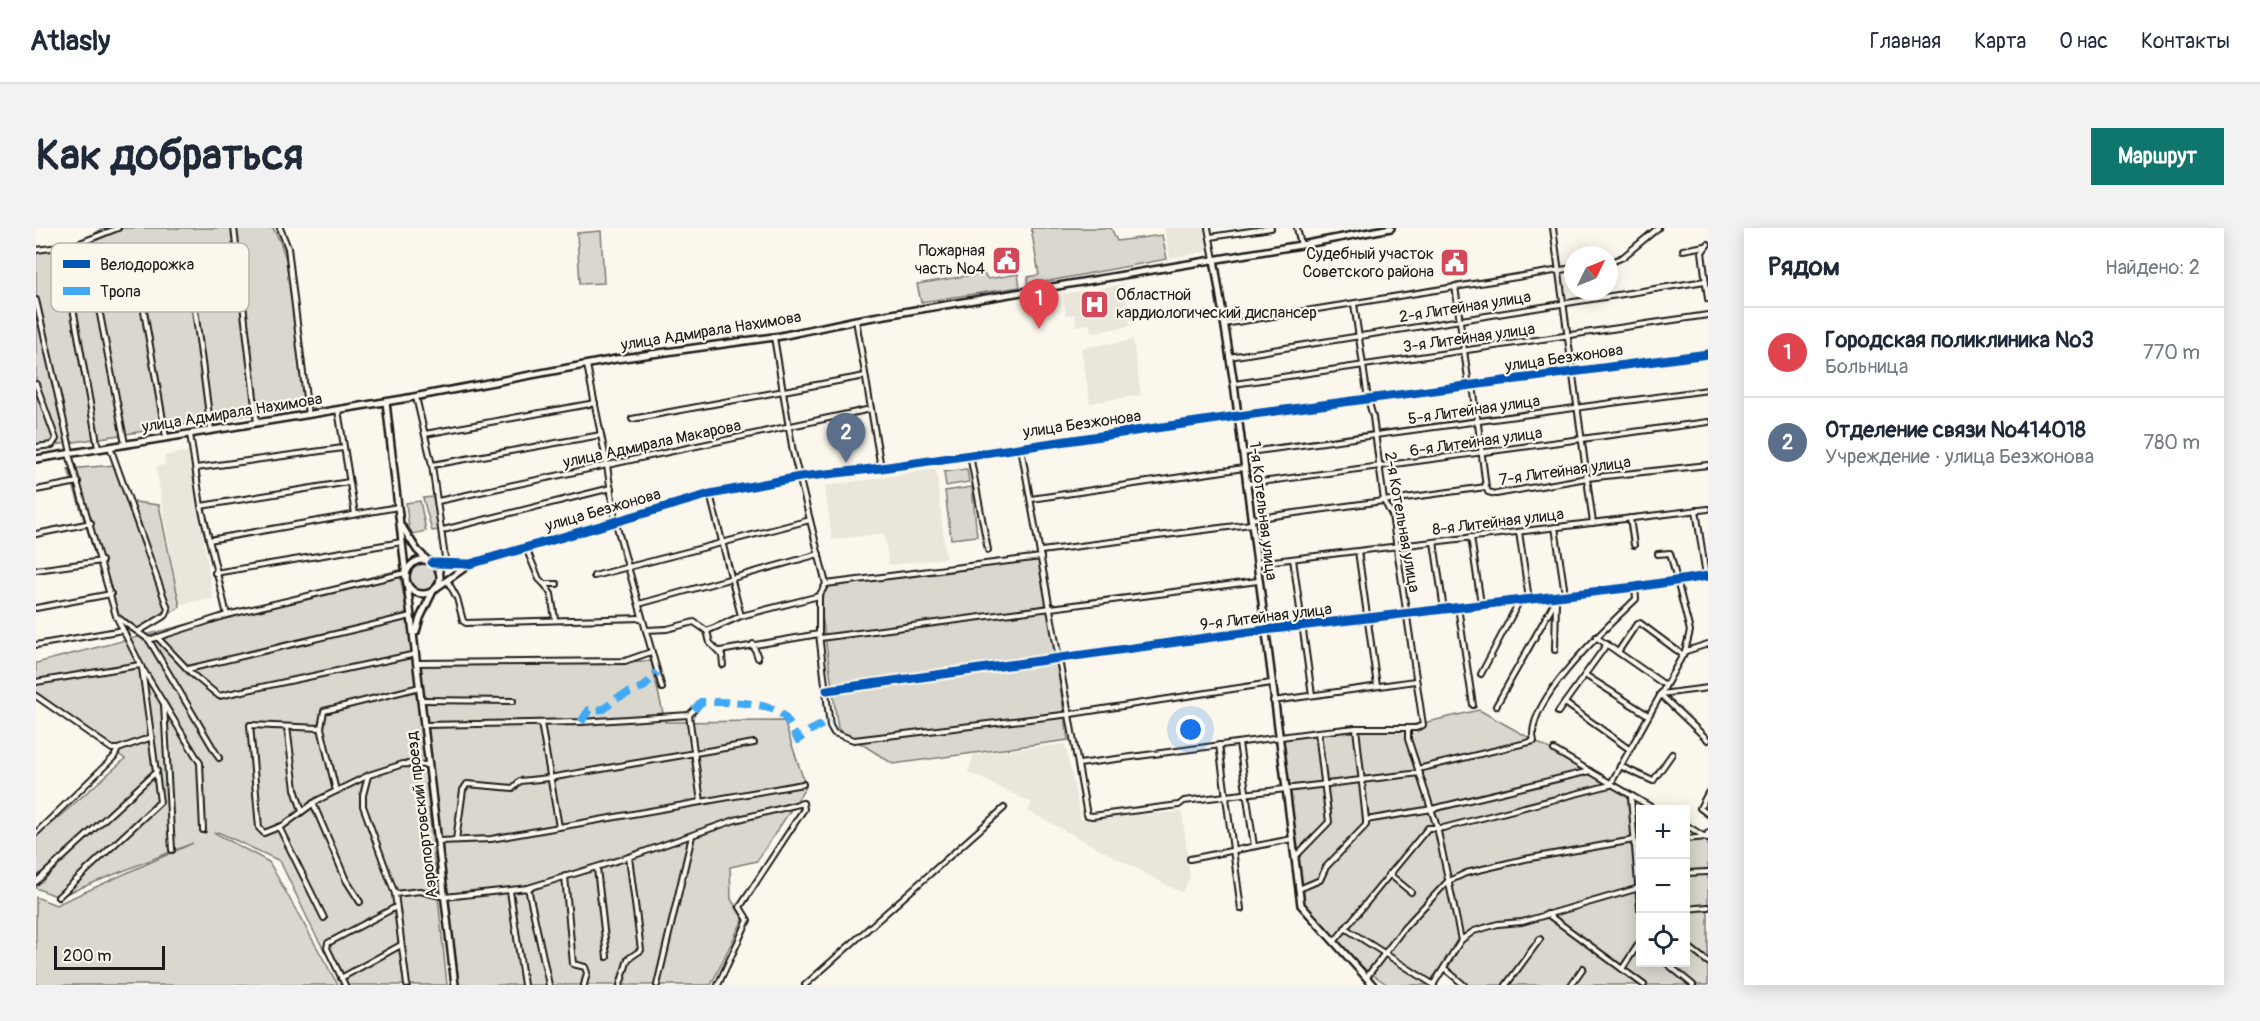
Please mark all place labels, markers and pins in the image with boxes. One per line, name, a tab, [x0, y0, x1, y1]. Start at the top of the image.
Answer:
place label: Пожарная часть №4	[914, 241, 985, 279]
public building icon: Пожарная часть №4	[990, 244, 1022, 276]
place label: Судебный участок Советского района	[1303, 244, 1434, 282]
public building icon: Судебный участок Советского района	[1439, 247, 1471, 279]
pin: 1	[1020, 279, 1058, 329]
place label: Областной кардиологический диспансер	[1116, 285, 1317, 323]
hospital icon: Областной кардиологический диспансер	[1079, 288, 1111, 320]
pin: 2	[826, 414, 866, 463]

